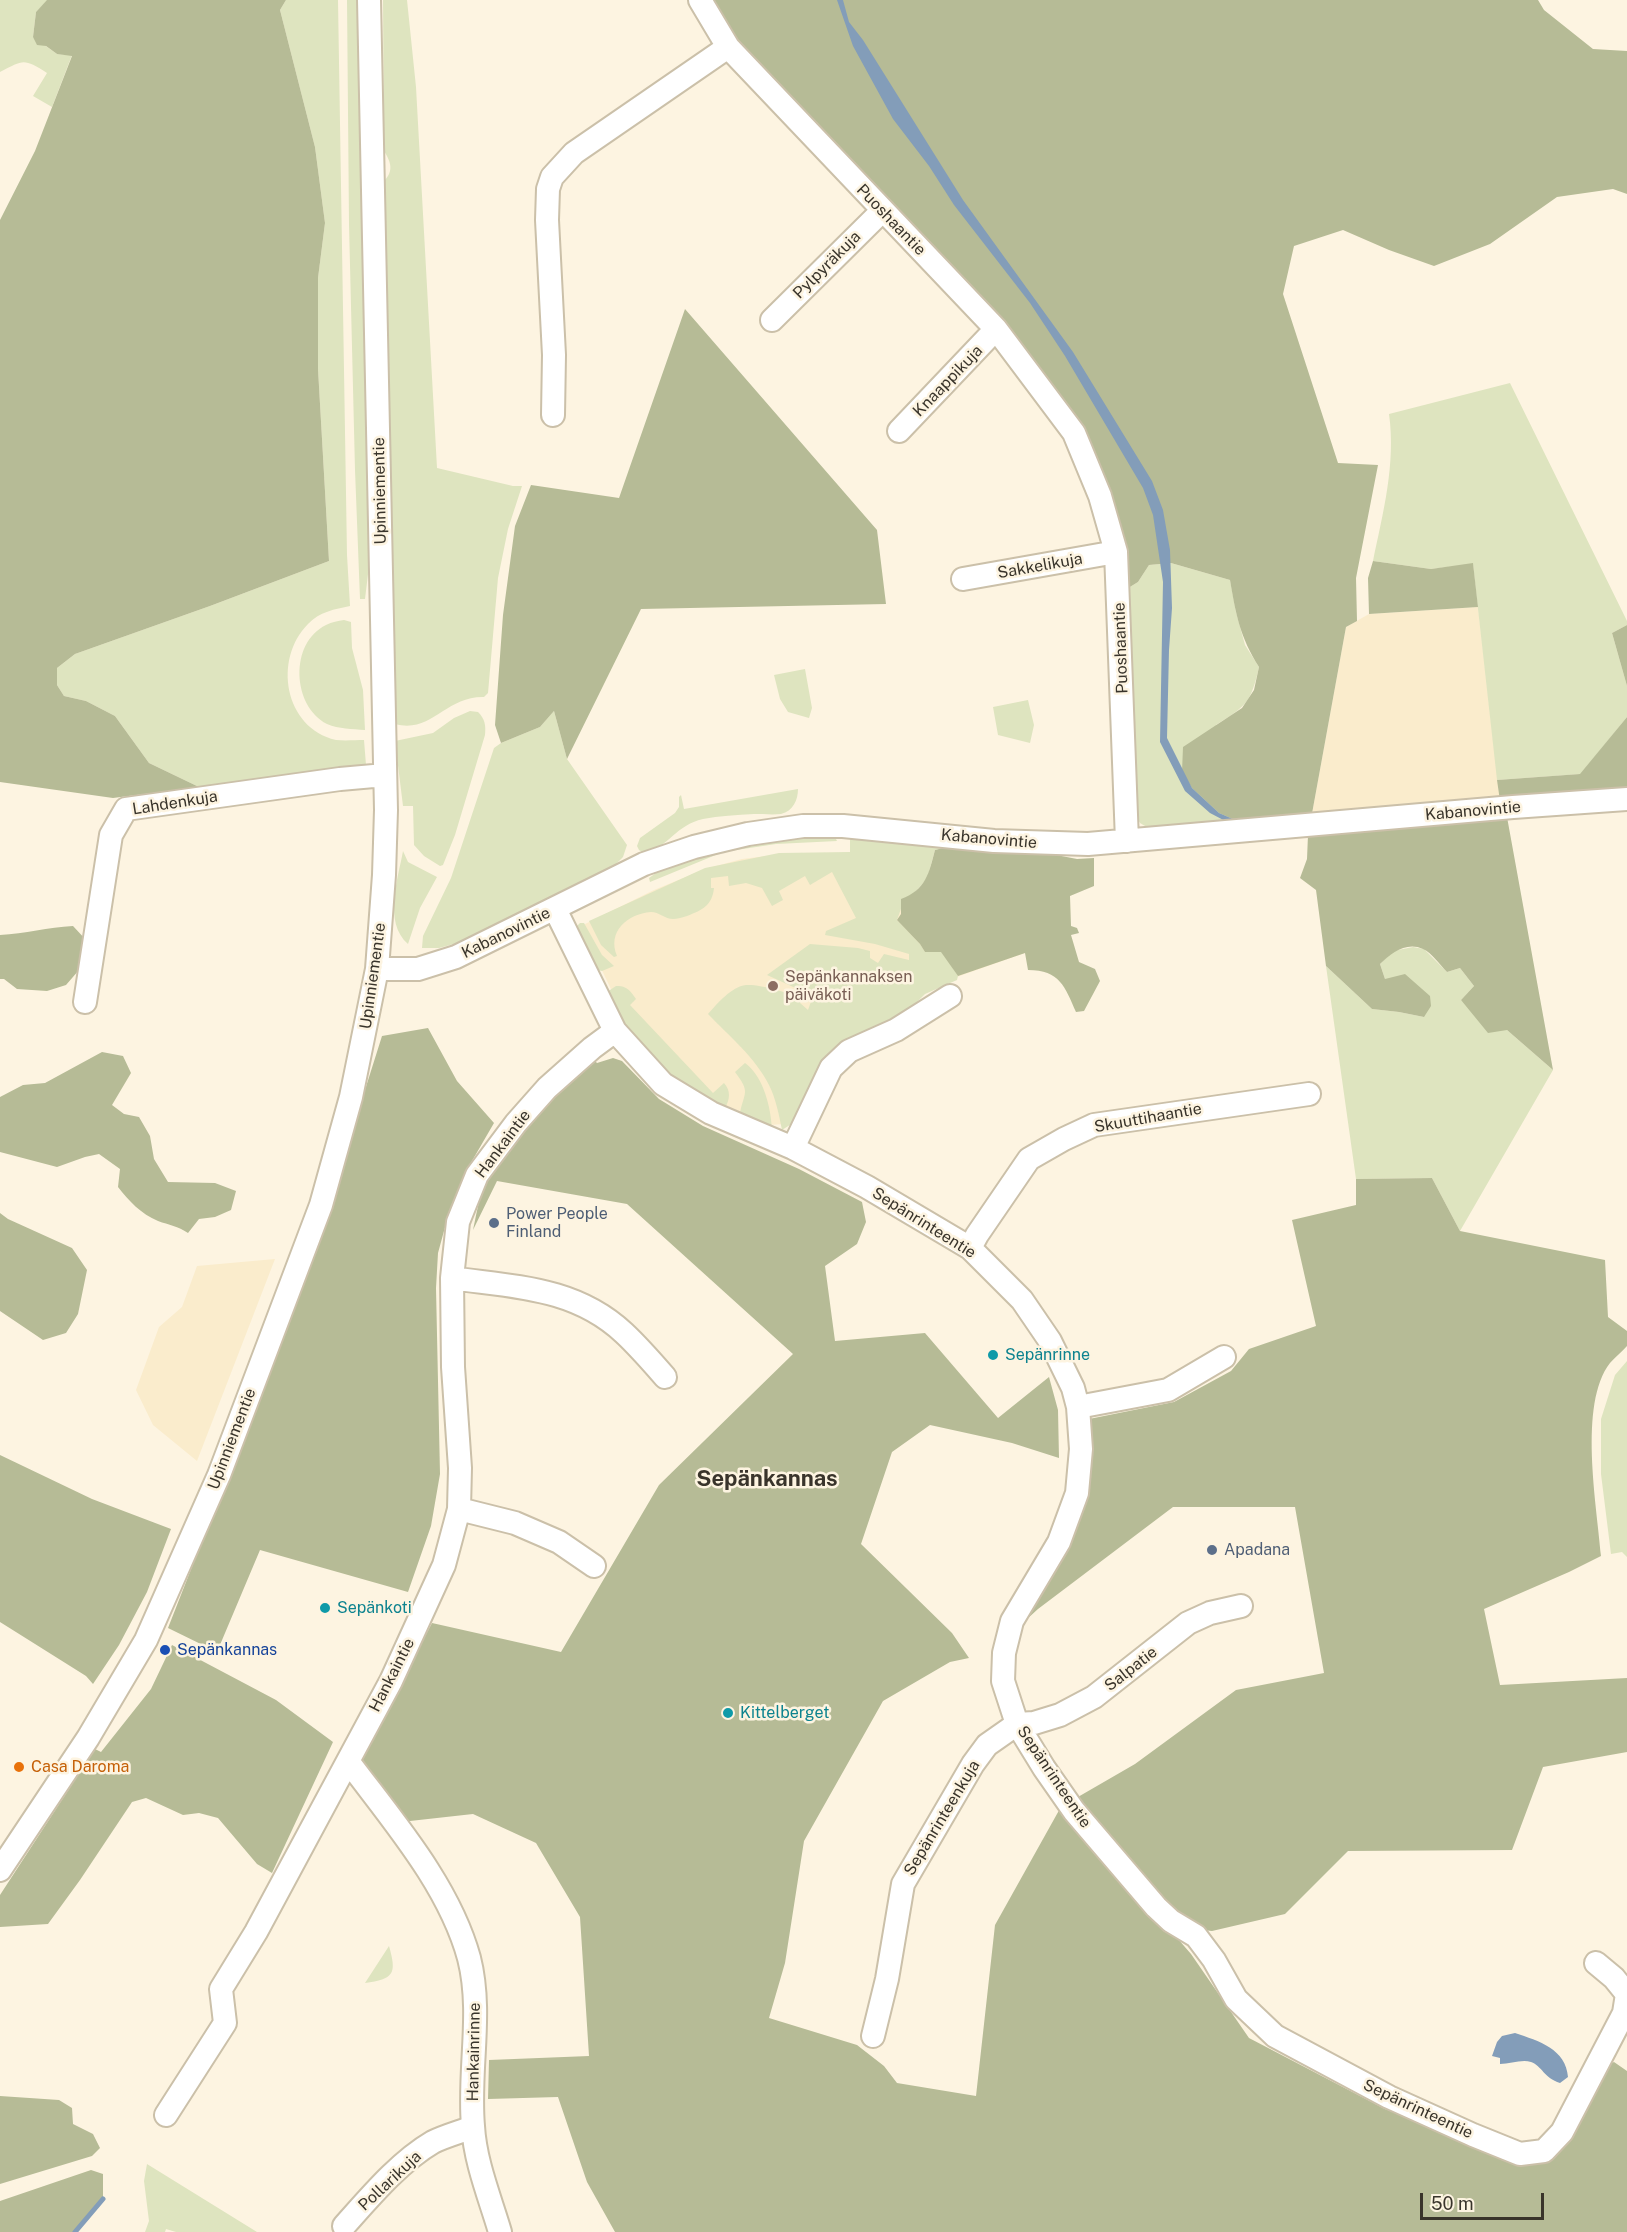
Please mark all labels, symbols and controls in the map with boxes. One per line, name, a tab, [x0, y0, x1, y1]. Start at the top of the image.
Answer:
street label: Puoshaantie	[852, 180, 930, 260]
street label: Pylpyräkuja	[789, 227, 865, 303]
street label: Knaappikuja	[909, 341, 987, 421]
street label: Upinniementie	[369, 437, 391, 545]
street label: Sakkelikuja	[996, 549, 1084, 583]
street label: Puoshaantie	[1110, 602, 1132, 694]
street label: Lahdenkuja	[131, 787, 219, 819]
street label: Kabanovintie	[1424, 797, 1522, 825]
street label: Kabanovintie	[940, 825, 1038, 853]
street label: Kabanovintie	[459, 903, 553, 963]
street label: Upinniementie	[356, 922, 390, 1030]
place label: Sepänkannaksen päiväkoti	[785, 967, 912, 1005]
marker: Sepänkannaksen päiväkoti	[766, 979, 780, 993]
street label: Skuuttihaantie	[1093, 1099, 1203, 1137]
street label: Hankaintie	[471, 1106, 535, 1182]
street label: Sepänrinteentie	[869, 1183, 979, 1263]
place label: Power People Finland	[506, 1204, 608, 1242]
marker: Power People Finland	[487, 1216, 501, 1230]
place label: Sepänrinne	[1005, 1345, 1090, 1365]
marker: Sepänrinne	[986, 1348, 1000, 1362]
street label: Upinniementie	[204, 1385, 260, 1493]
district label: Sepänkannas	[696, 1466, 838, 1492]
place label: Apadana	[1224, 1540, 1290, 1560]
marker: Apadana	[1205, 1543, 1219, 1557]
place label: Sepänkoti	[337, 1598, 412, 1618]
marker: Sepänkoti	[318, 1601, 332, 1615]
street label: Hankaintie	[365, 1635, 419, 1715]
place label: Sepänkannas	[177, 1640, 277, 1660]
marker: Sepänkannas	[158, 1643, 172, 1657]
street label: Salpatie	[1101, 1643, 1161, 1695]
place label: Kittelberget	[740, 1703, 829, 1723]
marker: Kittelberget	[721, 1706, 735, 1720]
street label: Sepänrinteentie	[1013, 1722, 1095, 1832]
place label: Casa Daroma	[31, 1757, 129, 1777]
street label: Sepänrinteenkuja	[900, 1757, 984, 1879]
marker: Casa Daroma	[12, 1760, 26, 1774]
street label: Hankainrinne	[464, 2002, 484, 2102]
street label: Sepänrinteentie	[1360, 2075, 1476, 2143]
street label: Pollarikuja	[355, 2147, 425, 2215]
scale bar	[1423, 2181, 1548, 2219]
text: 50 m	[1431, 2193, 1474, 2214]

